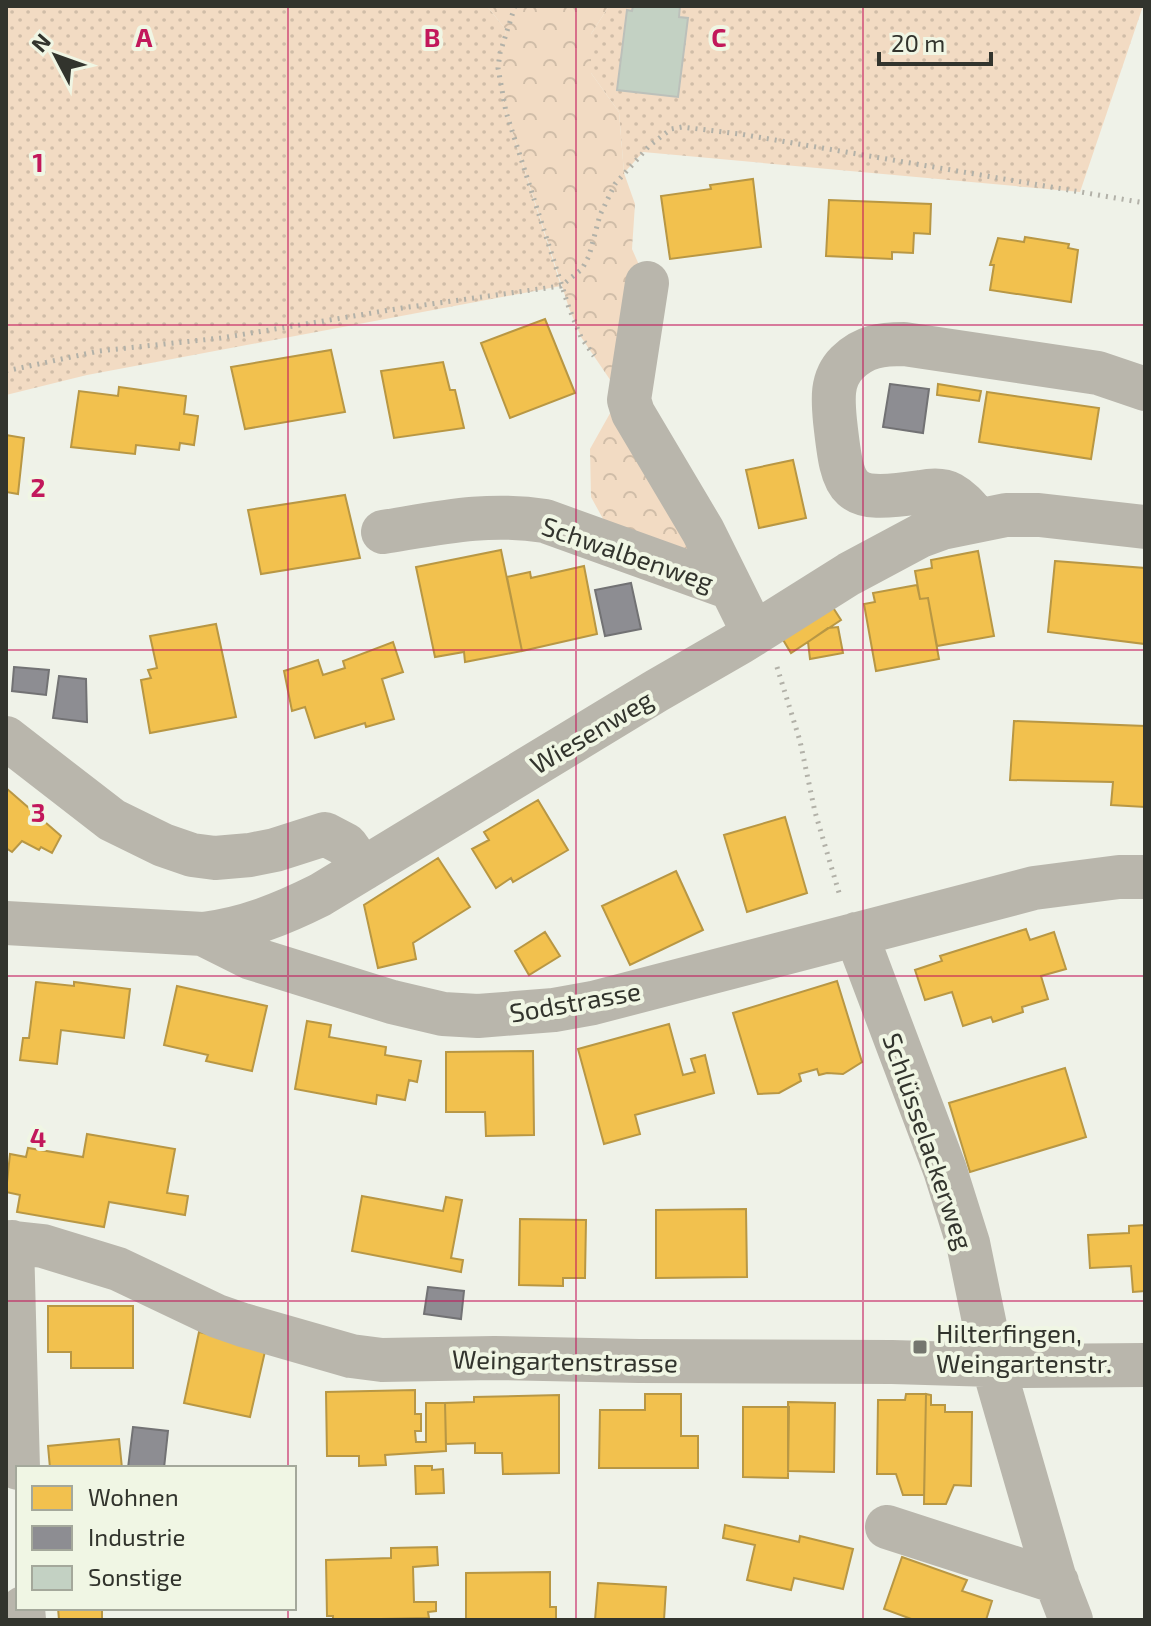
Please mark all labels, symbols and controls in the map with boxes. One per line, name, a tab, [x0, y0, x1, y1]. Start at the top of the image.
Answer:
north arrow	[16, 16, 96, 96]
scale bar	[879, 16, 991, 66]
text: A	[136, 21, 153, 52]
text: B	[424, 21, 440, 52]
text: C	[711, 21, 727, 52]
text: N	[25, 28, 55, 57]
text: 20 m	[891, 28, 945, 57]
text: 1	[32, 146, 44, 177]
text: 2	[30, 471, 46, 502]
street label: Schwalbenweg	[538, 509, 718, 597]
street label: Wiesenweg	[524, 682, 658, 780]
text: 3	[31, 796, 45, 827]
street label: Sodstrasse	[507, 974, 643, 1028]
street label: Schlüsselackerweg	[877, 1029, 981, 1253]
text: 4	[30, 1121, 46, 1152]
place label: Hilterfingen, Weingartenstr.	[936, 1317, 1112, 1378]
marker: Hilterfingen, Weingartenstr.	[911, 1338, 929, 1356]
street label: Weingartenstrasse	[452, 1343, 678, 1377]
legend	[16, 1466, 296, 1610]
text: Wohnen	[88, 1482, 179, 1511]
text: Industrie	[88, 1522, 185, 1551]
text: Sonstige	[88, 1562, 183, 1591]

